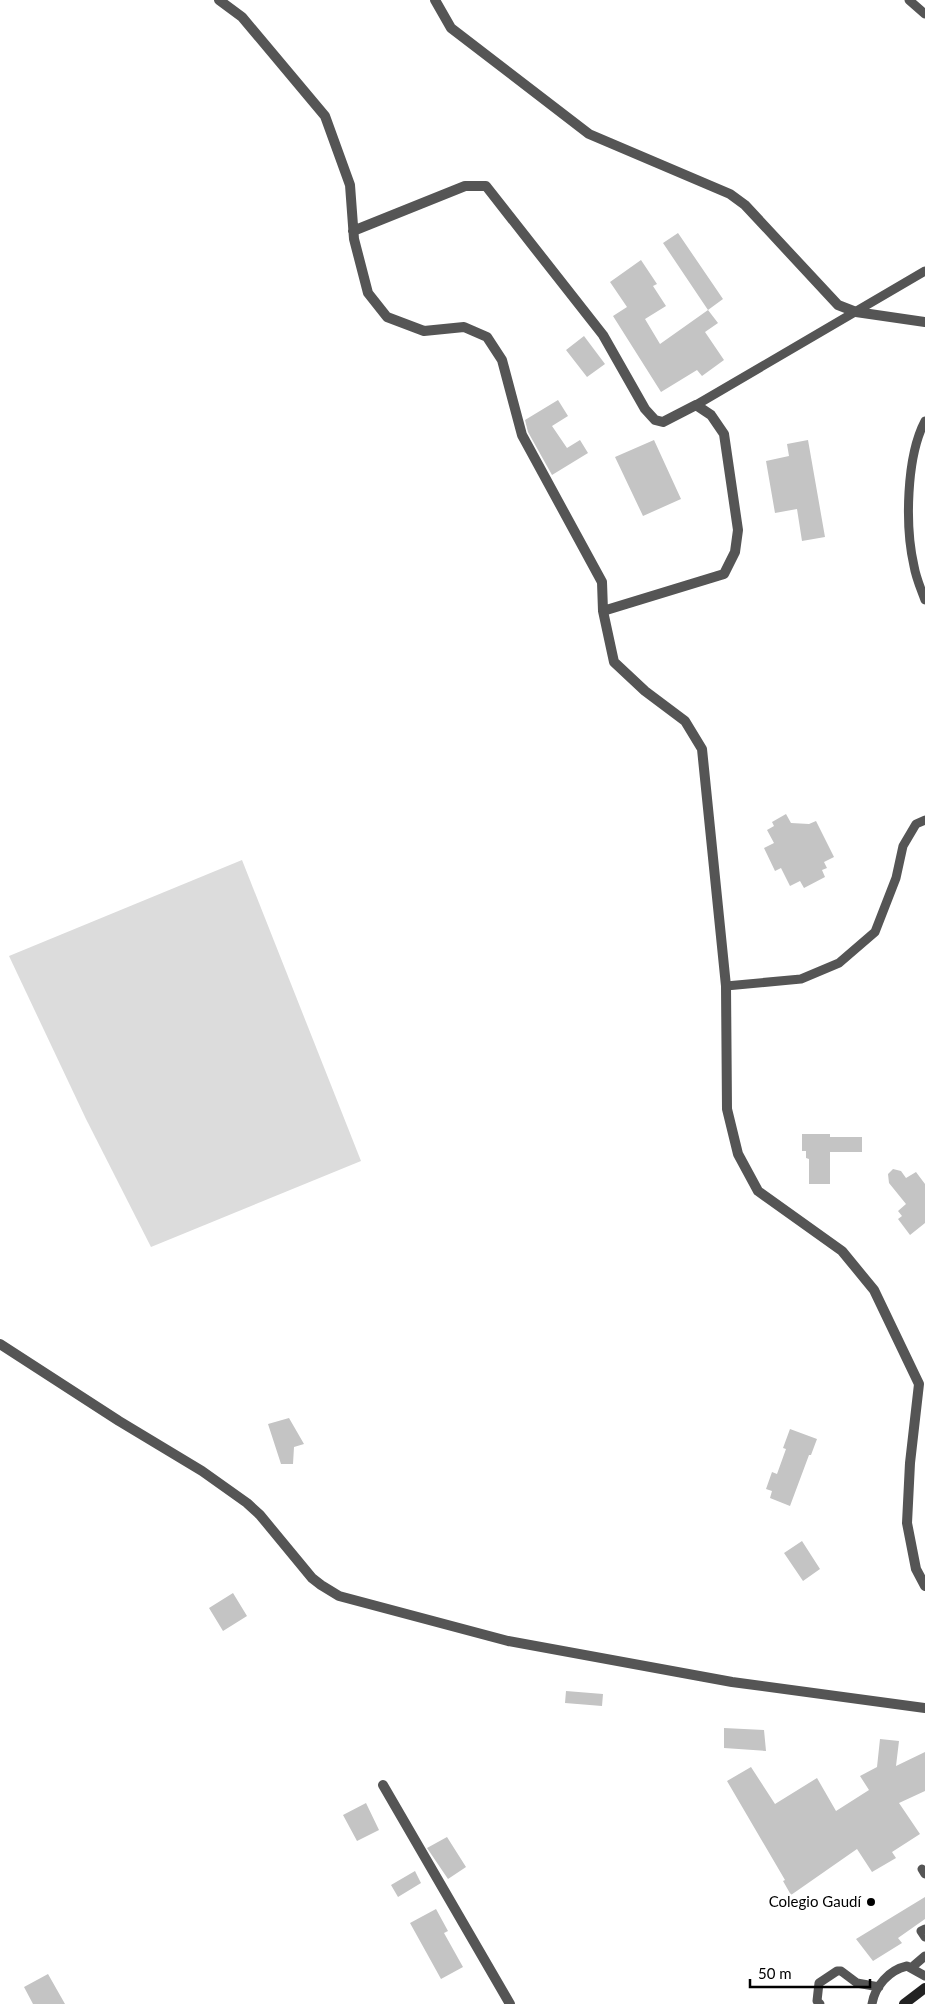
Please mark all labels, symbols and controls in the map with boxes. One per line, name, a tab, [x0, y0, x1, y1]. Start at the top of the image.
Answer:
place label: Colegio Gaudí	[769, 1892, 862, 1910]
marker: Colegio Gaudí	[865, 1896, 877, 1908]
scale bar	[750, 1956, 870, 1988]
text: 50 m	[758, 1964, 792, 1982]

